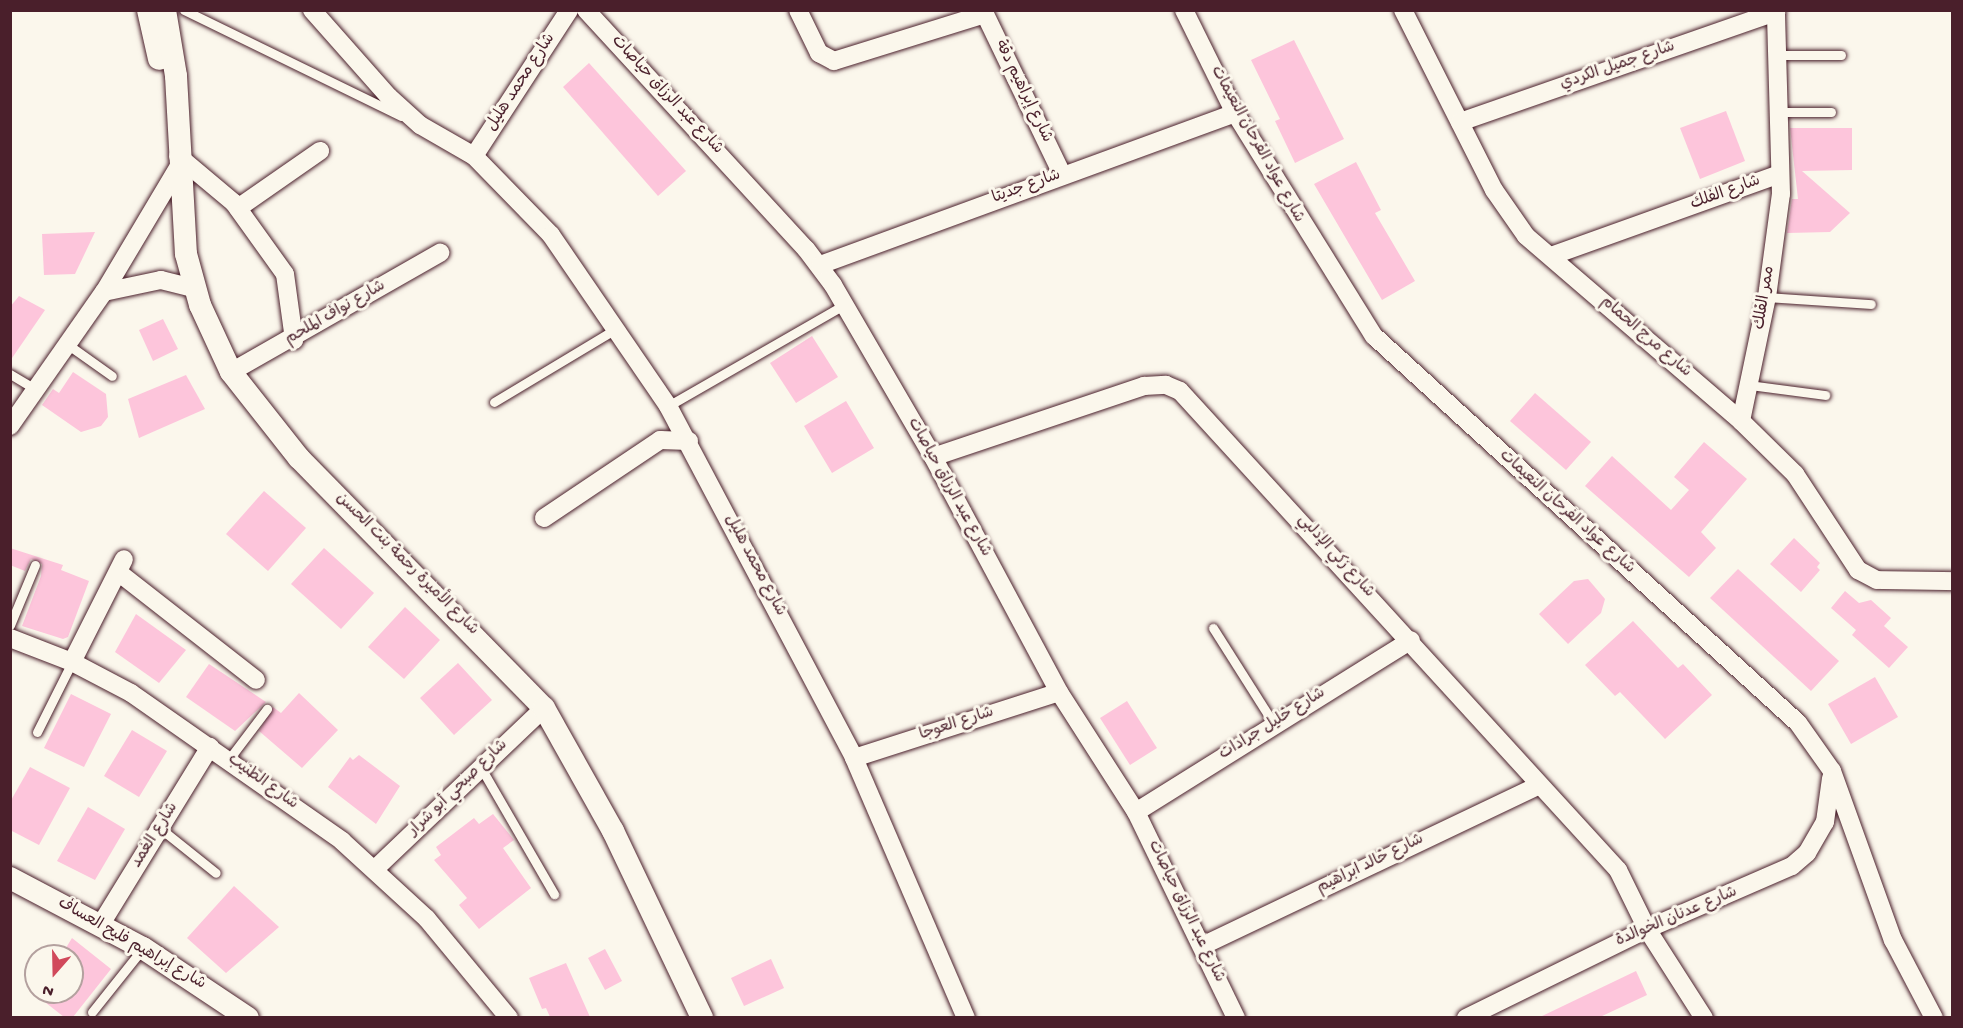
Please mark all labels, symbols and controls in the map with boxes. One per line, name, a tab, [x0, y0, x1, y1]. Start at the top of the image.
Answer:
street label: شارع محمد هليل	[483, 31, 561, 135]
street label: شارع عبد الرزاق حياصات	[606, 33, 726, 159]
street label: شارع إبراهيم دقة	[989, 38, 1055, 146]
street label: شارع جميل الكردي	[1558, 38, 1678, 96]
street label: شارع عواد الفرحان النعيمات	[1205, 63, 1307, 227]
street label: شارع جديتا	[990, 167, 1064, 209]
street label: شارع الفلك	[1688, 172, 1764, 216]
street label: ممر الفلك	[1751, 265, 1781, 331]
street label: شارع نواف الملحم	[282, 278, 390, 350]
street label: شارع مرج الحمام	[1596, 293, 1694, 383]
street label: شارع عبد الرزاق حياصات	[902, 415, 994, 561]
street label: شارع عواد الفرحان النعيمات	[1494, 447, 1638, 579]
street label: شارع الأميرة رحمة بنت الحسن	[331, 490, 481, 640]
street label: شارع زكي الإدلبي	[1293, 511, 1377, 603]
street label: شارع محمد هليل	[719, 512, 789, 620]
street label: شارع خليل جرادات	[1216, 685, 1330, 765]
street label: شارع العوجا	[917, 704, 997, 746]
street label: شارع صبحي أبو شرار	[405, 737, 513, 841]
street label: شارع الطنيب	[223, 751, 301, 815]
street label: شارع الغمد	[128, 800, 184, 872]
street label: شارع خالد ابراهيم	[1314, 831, 1428, 899]
street label: شارع عبد الرزاق حياصات	[1142, 838, 1228, 986]
street label: شارع عدنان الخوالدة	[1613, 884, 1741, 952]
street label: شارع إبراهيم فليح العساف	[54, 895, 208, 995]
north arrow	[24, 944, 84, 1004]
text: N	[40, 979, 57, 1000]

